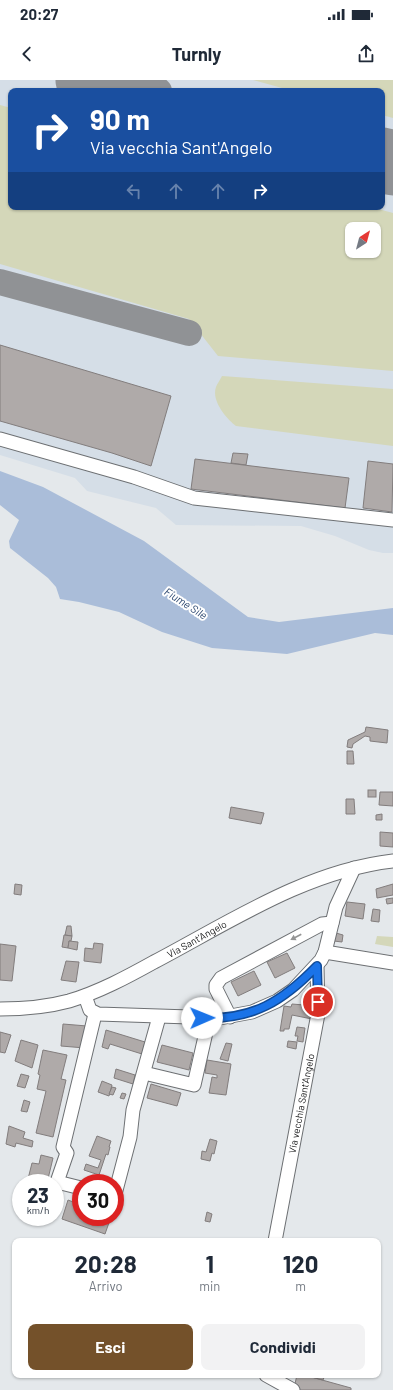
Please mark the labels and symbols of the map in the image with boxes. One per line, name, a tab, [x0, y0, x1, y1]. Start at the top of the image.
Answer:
north arrow	[345, 222, 381, 258]
water label: Fiume Sile	[162, 584, 210, 622]
street label: Via Sant'Angelo	[165, 918, 229, 960]
one-way arrow	[290, 934, 302, 941]
pin	[301, 985, 335, 1019]
position arrow	[181, 997, 223, 1039]
street label: Via vecchia Sant'Angelo	[286, 1052, 316, 1154]
speed limit sign: 30	[72, 1174, 124, 1226]

